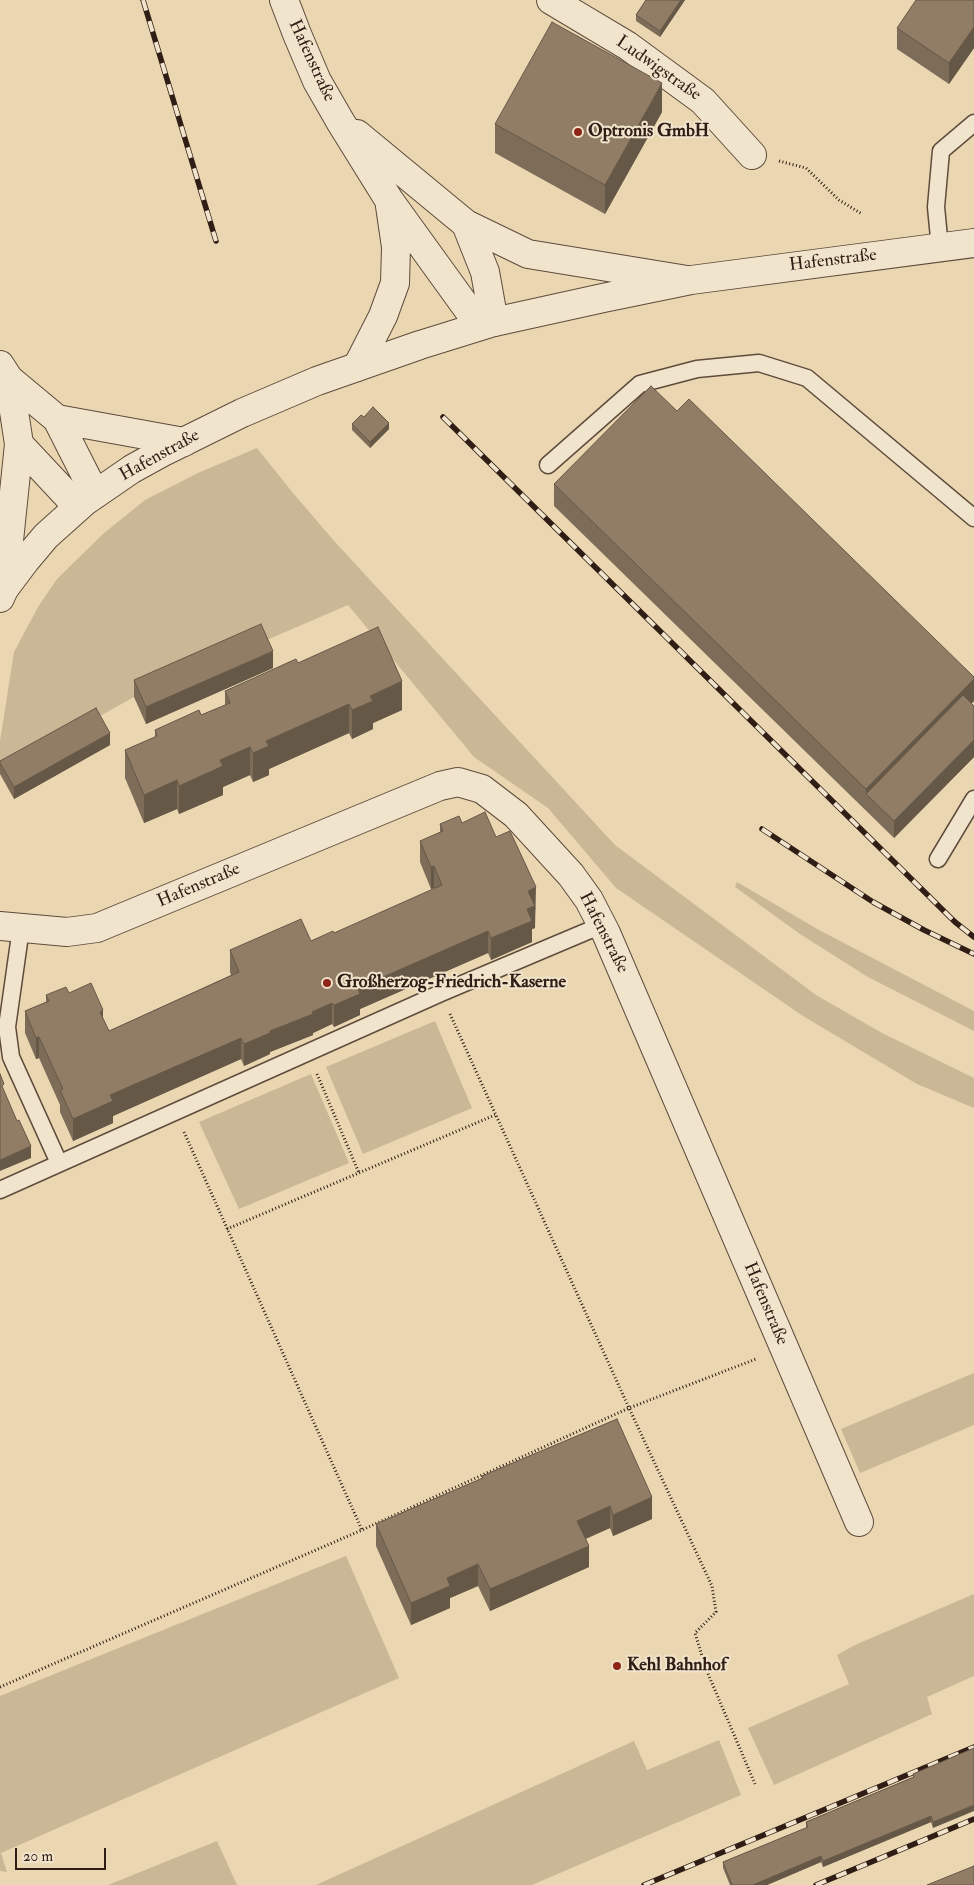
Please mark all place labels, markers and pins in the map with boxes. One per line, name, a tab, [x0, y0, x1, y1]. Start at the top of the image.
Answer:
place label: Optronis GmbH	[588, 121, 709, 143]
marker: Optronis GmbH	[572, 126, 584, 138]
place label: Großherzog-Friedrich-Kaserne	[337, 972, 566, 994]
marker: Großherzog-Friedrich-Kaserne	[321, 977, 333, 989]
place label: Kehl Bahnhof	[627, 1655, 727, 1677]
marker: Kehl Bahnhof	[611, 1660, 623, 1672]

